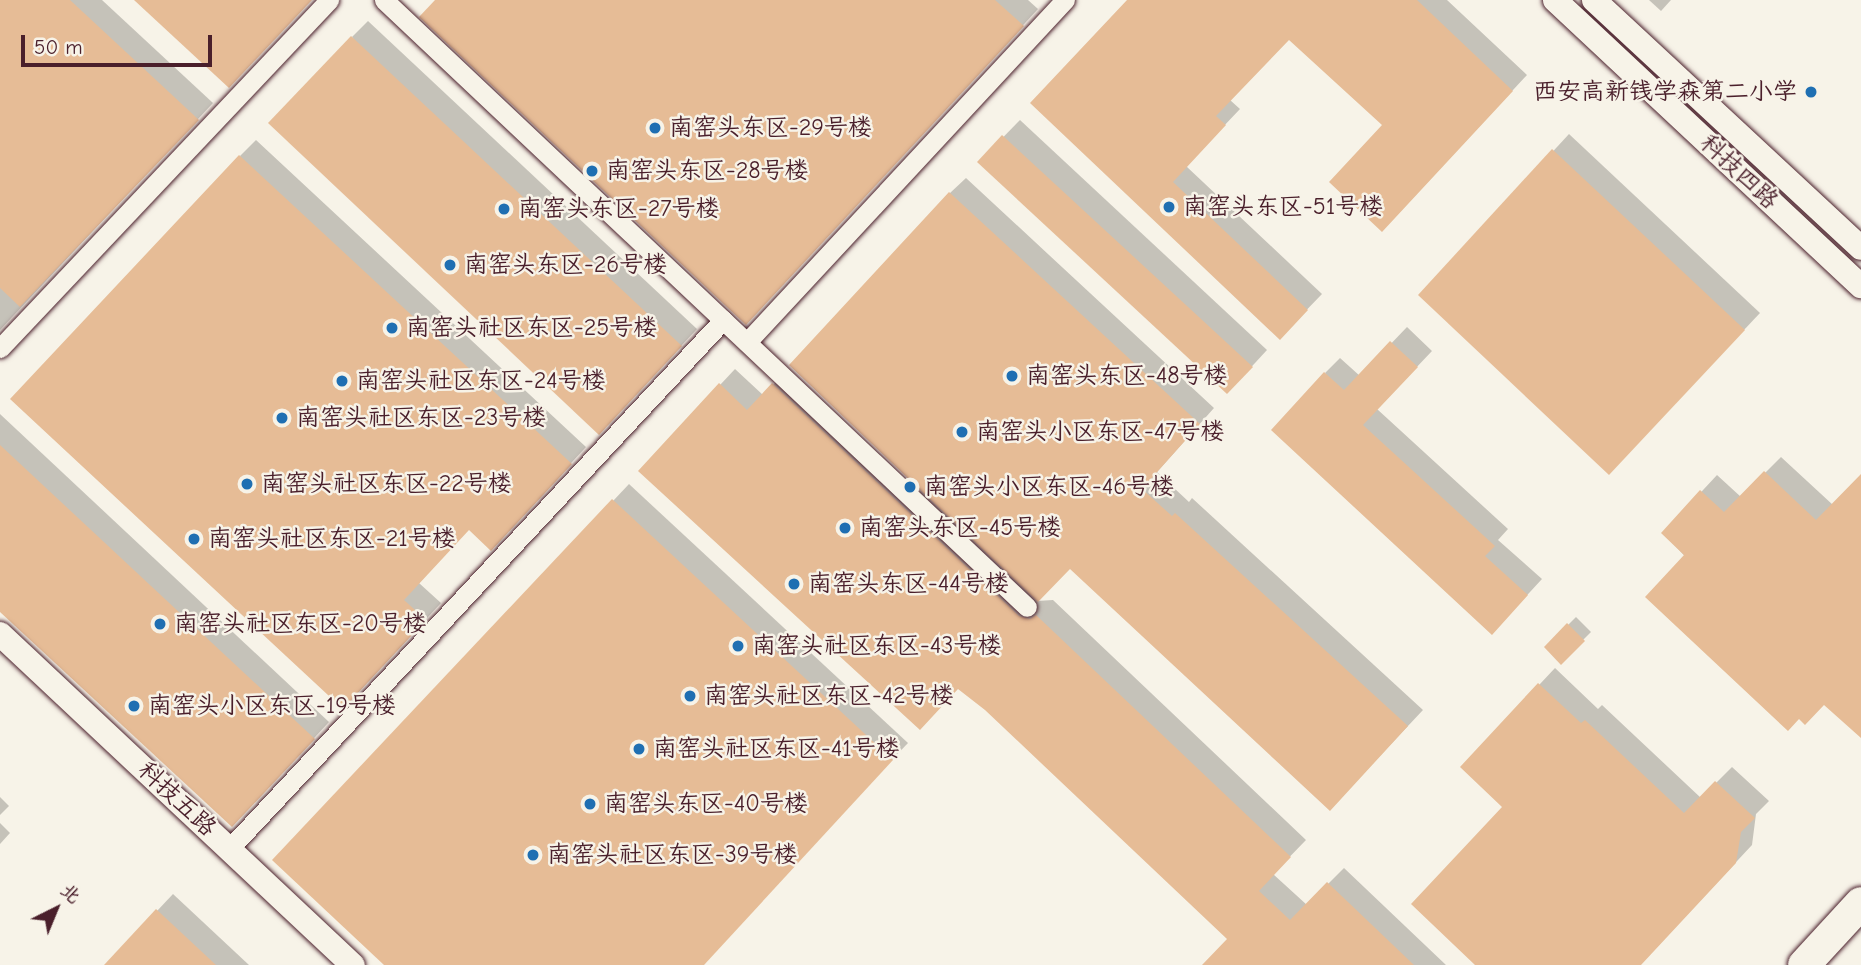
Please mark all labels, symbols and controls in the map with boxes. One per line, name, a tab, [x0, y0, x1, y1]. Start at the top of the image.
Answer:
scale bar	[24, 21, 215, 65]
text: 50 m	[34, 35, 83, 59]
place label: 西安高新钱学森第二小学	[1533, 78, 1797, 106]
marker: 西安高新钱学森第二小学	[1803, 84, 1819, 100]
place label: 南窑头东区-29号楼	[669, 114, 872, 142]
marker: 南窑头东区-29号楼	[647, 120, 663, 136]
street label: 科技四路	[1694, 129, 1784, 215]
place label: 南窑头东区-28号楼	[606, 157, 809, 185]
marker: 南窑头东区-28号楼	[584, 163, 600, 179]
place label: 南窑头东区-51号楼	[1183, 193, 1383, 221]
place label: 南窑头东区-27号楼	[518, 195, 720, 223]
marker: 南窑头东区-51号楼	[1161, 199, 1177, 215]
marker: 南窑头东区-27号楼	[496, 201, 512, 217]
place label: 南窑头东区-26号楼	[464, 251, 667, 279]
marker: 南窑头东区-26号楼	[442, 257, 458, 273]
place label: 南窑头社区东区-25号楼	[406, 314, 657, 342]
marker: 南窑头社区东区-25号楼	[384, 320, 400, 336]
place label: 南窑头东区-48号楼	[1026, 362, 1228, 390]
place label: 南窑头社区东区-24号楼	[356, 367, 606, 395]
marker: 南窑头东区-48号楼	[1004, 368, 1020, 384]
marker: 南窑头社区东区-24号楼	[334, 373, 350, 389]
place label: 南窑头社区东区-23号楼	[296, 404, 546, 432]
marker: 南窑头社区东区-23号楼	[274, 410, 290, 426]
place label: 南窑头小区东区-47号楼	[976, 418, 1225, 446]
marker: 南窑头小区东区-47号楼	[954, 424, 970, 440]
place label: 南窑头社区东区-22号楼	[261, 470, 512, 498]
place label: 南窑头小区东区-46号楼	[924, 473, 1174, 501]
marker: 南窑头社区东区-22号楼	[239, 476, 255, 492]
marker: 南窑头小区东区-46号楼	[902, 479, 918, 495]
place label: 南窑头东区-45号楼	[859, 514, 1061, 542]
marker: 南窑头东区-45号楼	[837, 520, 853, 536]
place label: 南窑头社区东区-21号楼	[208, 525, 456, 553]
marker: 南窑头社区东区-21号楼	[186, 531, 202, 547]
place label: 南窑头东区-44号楼	[808, 570, 1009, 598]
marker: 南窑头东区-44号楼	[786, 576, 802, 592]
place label: 南窑头社区东区-20号楼	[174, 610, 427, 638]
marker: 南窑头社区东区-20号楼	[152, 616, 168, 632]
place label: 南窑头社区东区-43号楼	[752, 632, 1001, 660]
marker: 南窑头社区东区-43号楼	[730, 638, 746, 654]
place label: 南窑头社区东区-42号楼	[704, 682, 954, 710]
marker: 南窑头社区东区-42号楼	[682, 688, 698, 704]
place label: 南窑头小区东区-19号楼	[148, 692, 396, 720]
marker: 南窑头小区东区-19号楼	[126, 698, 142, 714]
place label: 南窑头社区东区-41号楼	[653, 735, 900, 763]
marker: 南窑头社区东区-41号楼	[631, 741, 647, 757]
street label: 科技五路	[132, 756, 222, 842]
place label: 南窑头东区-40号楼	[604, 790, 808, 818]
marker: 南窑头东区-40号楼	[582, 796, 598, 812]
place label: 南窑头社区东区-39号楼	[547, 841, 798, 869]
marker: 南窑头社区东区-39号楼	[525, 847, 541, 863]
north arrow	[21, 874, 91, 944]
text: 北	[56, 879, 85, 908]

